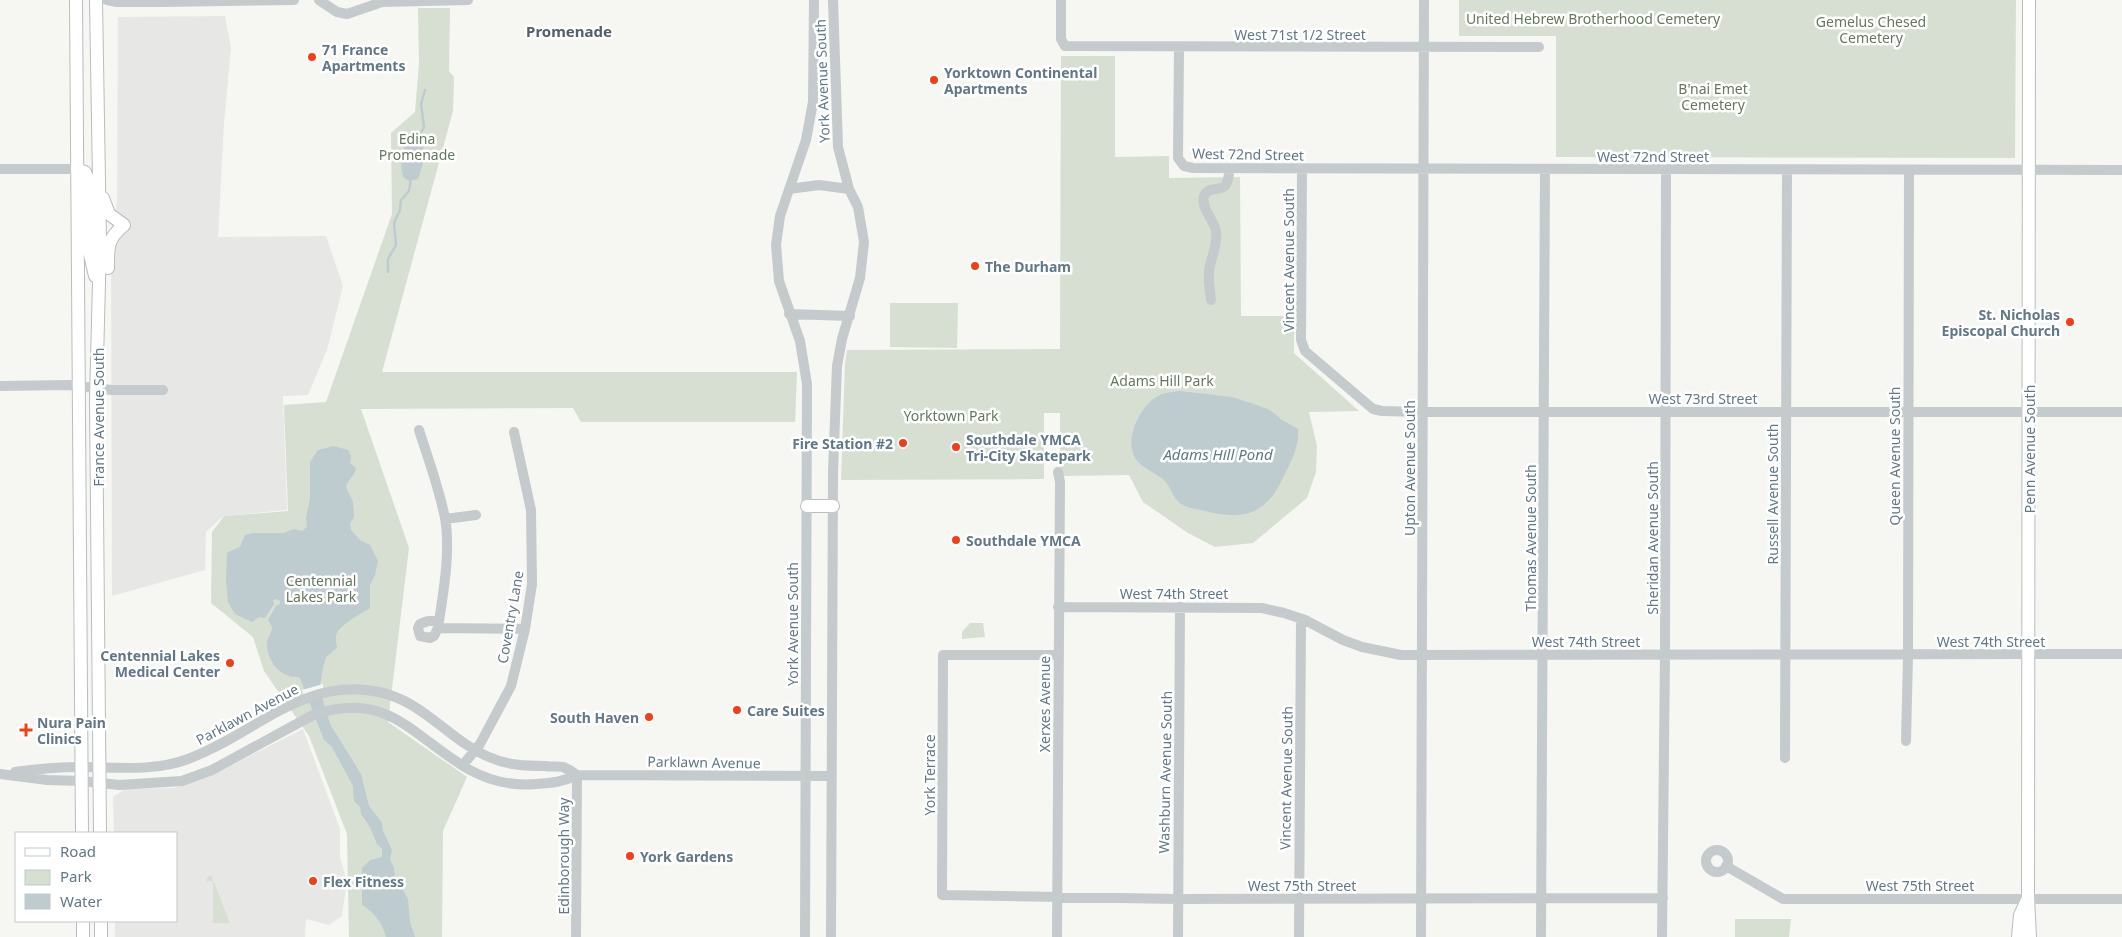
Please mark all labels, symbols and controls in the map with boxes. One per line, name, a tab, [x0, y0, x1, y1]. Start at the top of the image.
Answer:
park label: United Hebrew Brotherhood Cemetery	[1466, 9, 1721, 28]
park label: Gemelus Chesed Cemetery	[1816, 12, 1926, 47]
street label: York Avenue South	[810, 19, 834, 143]
district label: Promenade	[526, 21, 612, 41]
street label: West 71st 1/2 Street	[1234, 25, 1366, 44]
place label: 71 France Apartments	[322, 40, 405, 75]
marker: 71 France Apartments	[306, 51, 318, 63]
place label: Yorktown Continental Apartments	[944, 63, 1097, 98]
marker: Yorktown Continental Apartments	[928, 74, 940, 86]
park label: B'nai Emet Cemetery	[1678, 79, 1748, 114]
park label: Edina Promenade	[379, 129, 455, 164]
street label: West 72nd Street	[1192, 144, 1304, 164]
street label: West 72nd Street	[1597, 147, 1709, 166]
street label: Vincent Avenue South	[1279, 188, 1298, 332]
place label: The Durham	[985, 257, 1071, 276]
marker: The Durham	[969, 260, 981, 272]
place label: St. Nicholas Episcopal Church	[1942, 305, 2060, 340]
marker: St. Nicholas Episcopal Church	[2064, 316, 2076, 328]
street label: France Avenue South	[89, 348, 108, 486]
park label: Adams Hill Park	[1110, 371, 1214, 390]
street label: Penn Avenue South	[2020, 385, 2039, 513]
street label: Queen Avenue South	[1885, 387, 1904, 525]
street label: West 73rd Street	[1649, 389, 1757, 408]
street label: Upton Avenue South	[1400, 400, 1419, 536]
park label: Yorktown Park	[903, 406, 999, 425]
street label: Russell Avenue South	[1763, 424, 1782, 564]
place label: Southdale YMCA Tri-City Skatepark	[966, 430, 1091, 465]
place label: Fire Station #2	[792, 434, 893, 453]
marker: Fire Station #2	[897, 437, 909, 449]
marker: Southdale YMCA Tri-City Skatepark	[950, 441, 962, 453]
water label: Adams Hill Pond	[1162, 444, 1273, 464]
street label: Sheridan Avenue South	[1643, 461, 1662, 615]
street label: Thomas Avenue South	[1521, 464, 1540, 612]
place label: Southdale YMCA	[966, 531, 1081, 550]
marker: Southdale YMCA	[950, 534, 962, 546]
street label: York Avenue South	[783, 562, 802, 686]
street label: Coventry Lane	[492, 569, 528, 665]
park label: Centennial Lakes Park	[286, 571, 357, 606]
street label: West 74th Street	[1120, 584, 1228, 603]
street label: West 74th Street	[1532, 632, 1640, 651]
street label: West 74th Street	[1937, 632, 2045, 651]
place label: Centennial Lakes Medical Center	[100, 646, 221, 681]
street label: Xerxes Avenue	[1035, 656, 1054, 752]
marker: Centennial Lakes Medical Center	[224, 657, 236, 669]
street label: Parklawn Avenue	[192, 679, 302, 749]
street label: Washburn Avenue South	[1154, 691, 1176, 853]
place label: Care Suites	[747, 701, 825, 720]
marker: Care Suites	[731, 704, 743, 716]
street label: Vincent Avenue South	[1275, 706, 1297, 850]
place label: South Haven	[550, 708, 639, 727]
marker: South Haven	[643, 711, 655, 723]
place label: Nura Pain Clinics	[37, 713, 106, 748]
marker: Nura Pain Clinics	[19, 723, 33, 737]
street label: York Terrace	[920, 734, 939, 816]
street label: Parklawn Avenue	[647, 752, 761, 772]
street label: Edinborough Way	[554, 797, 573, 915]
legend	[15, 832, 178, 922]
text: Road	[60, 841, 96, 861]
place label: York Gardens	[640, 847, 733, 866]
marker: York Gardens	[624, 850, 636, 862]
text: Park	[60, 866, 92, 886]
place label: Flex Fitness	[323, 872, 404, 891]
marker: Flex Fitness	[307, 875, 319, 887]
street label: West 75th Street	[1248, 876, 1356, 895]
street label: West 75th Street	[1866, 876, 1974, 895]
text: Water	[60, 891, 102, 911]

